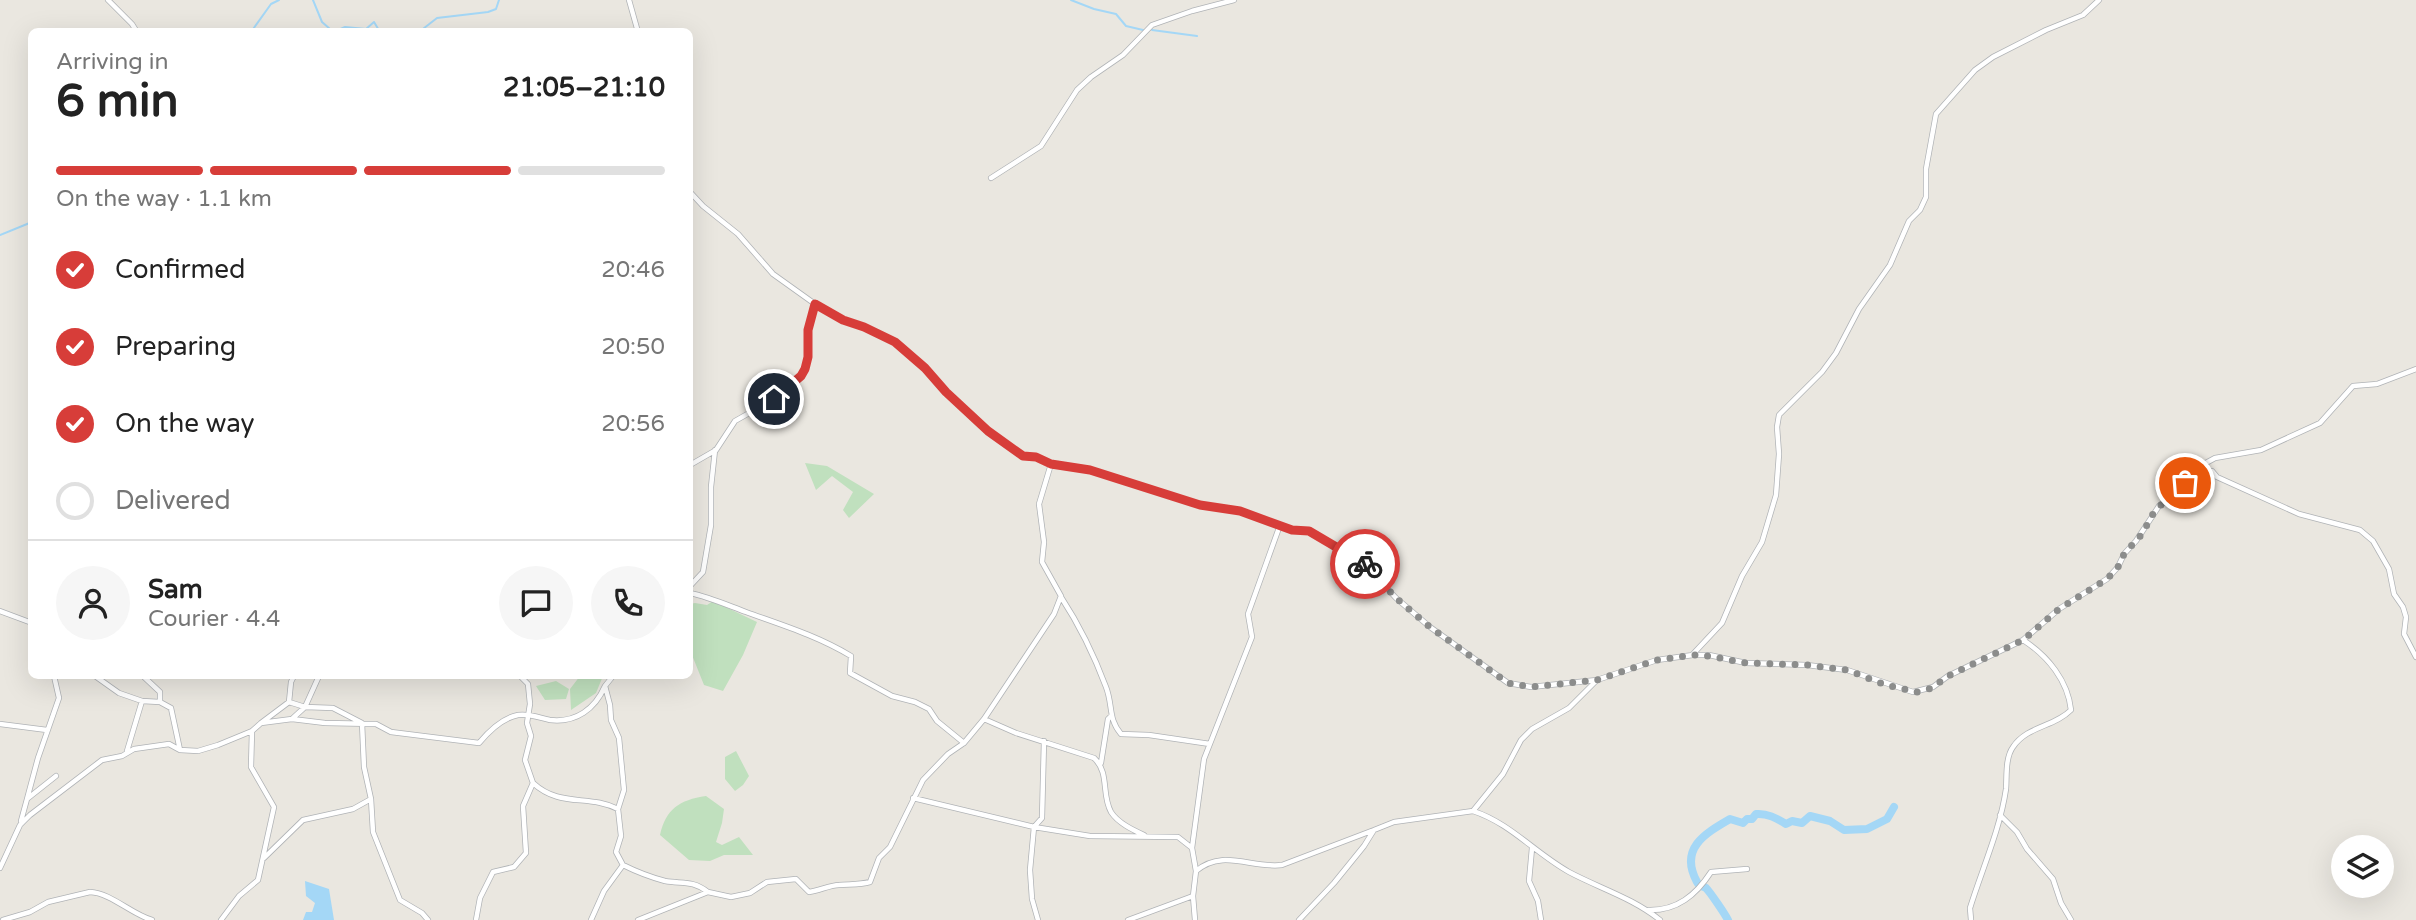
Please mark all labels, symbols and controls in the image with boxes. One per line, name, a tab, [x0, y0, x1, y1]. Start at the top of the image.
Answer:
text: Arriving in	[56, 48, 169, 76]
text: 21:05–21:10	[503, 72, 665, 103]
text: 6 min	[56, 74, 179, 129]
text: On the way · 1.1 km	[56, 185, 272, 213]
icon: check	[56, 251, 94, 289]
text: Confirmed	[115, 254, 245, 285]
text: 20:46	[601, 256, 665, 284]
icon: check	[56, 328, 94, 366]
text: Preparing	[115, 331, 236, 362]
text: 20:50	[601, 333, 665, 361]
pin	[744, 369, 804, 429]
icon: home	[755, 380, 793, 418]
icon: check	[56, 405, 94, 443]
text: On the way	[115, 408, 255, 439]
text: 20:56	[601, 410, 665, 438]
pin	[2155, 453, 2215, 513]
icon: bag	[2166, 464, 2204, 502]
text: Delivered	[115, 485, 231, 516]
courier	[1330, 529, 1400, 599]
icon: bike	[1346, 545, 1384, 583]
button: person	[56, 566, 130, 640]
button: chat	[499, 566, 573, 640]
button: phone	[591, 566, 665, 640]
text: Sam	[148, 574, 203, 605]
text: Courier · 4.4	[148, 605, 280, 633]
map controls	[2331, 835, 2394, 898]
button: layers	[2331, 835, 2394, 898]

